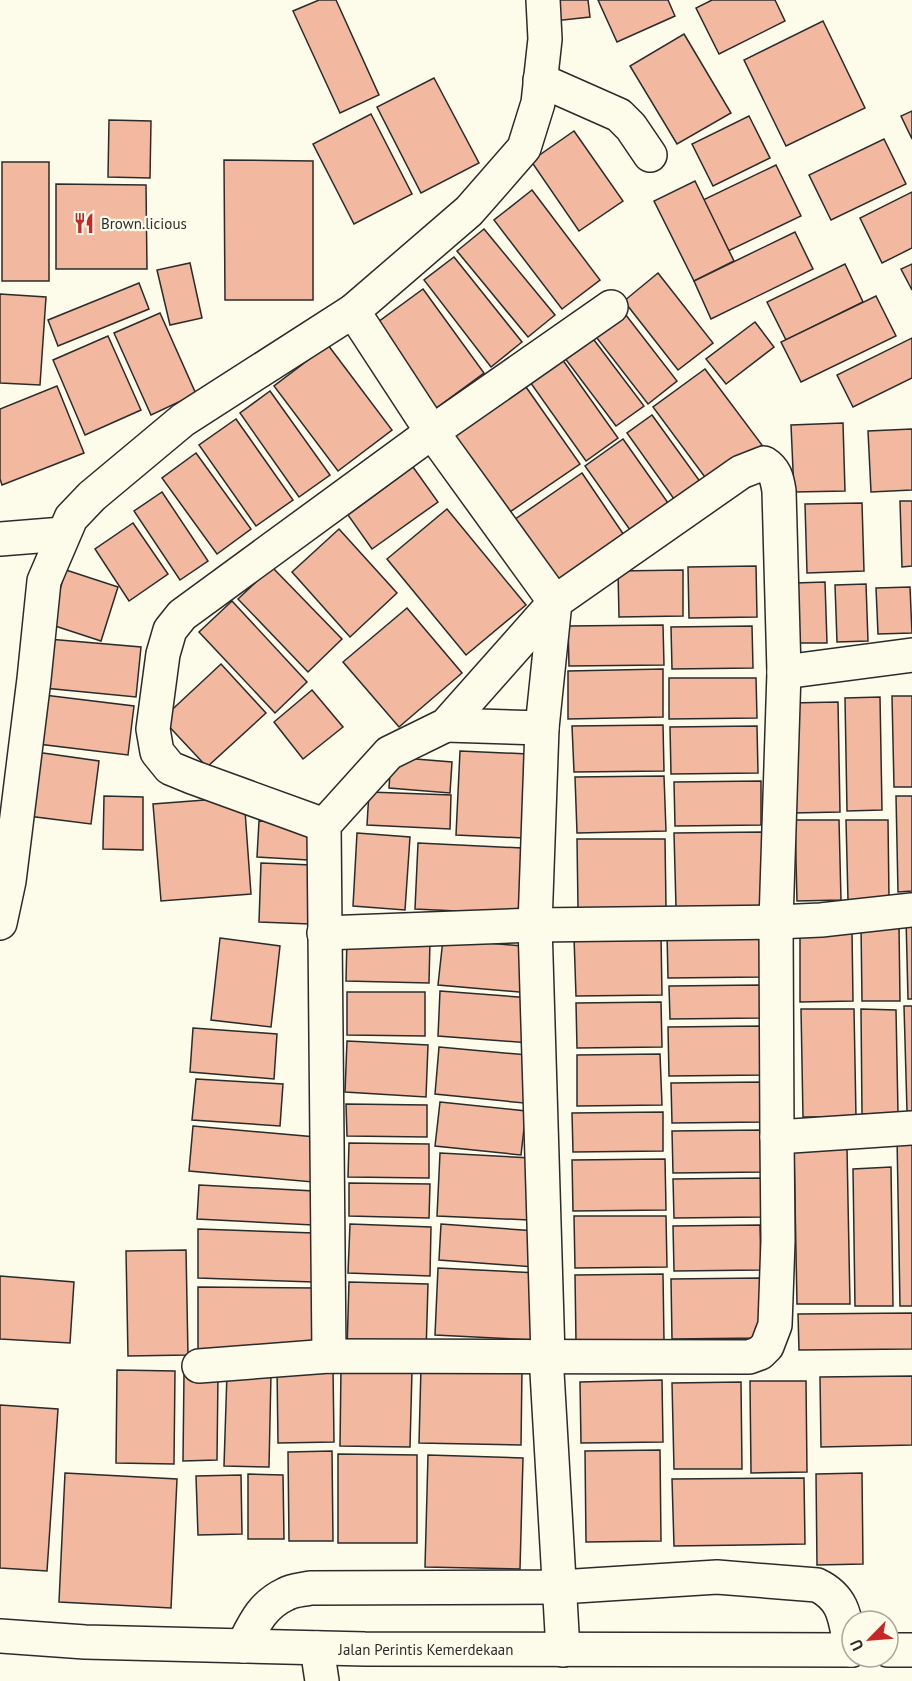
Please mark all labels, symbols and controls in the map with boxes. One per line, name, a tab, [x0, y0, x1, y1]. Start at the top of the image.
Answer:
restaurant icon: Brown.licious	[72, 211, 96, 235]
place label: Brown.licious	[101, 214, 187, 233]
north arrow	[840, 1609, 900, 1669]
text: U	[845, 1637, 868, 1654]
street label: Jalan Perintis Kemerdekaan	[338, 1640, 513, 1659]

